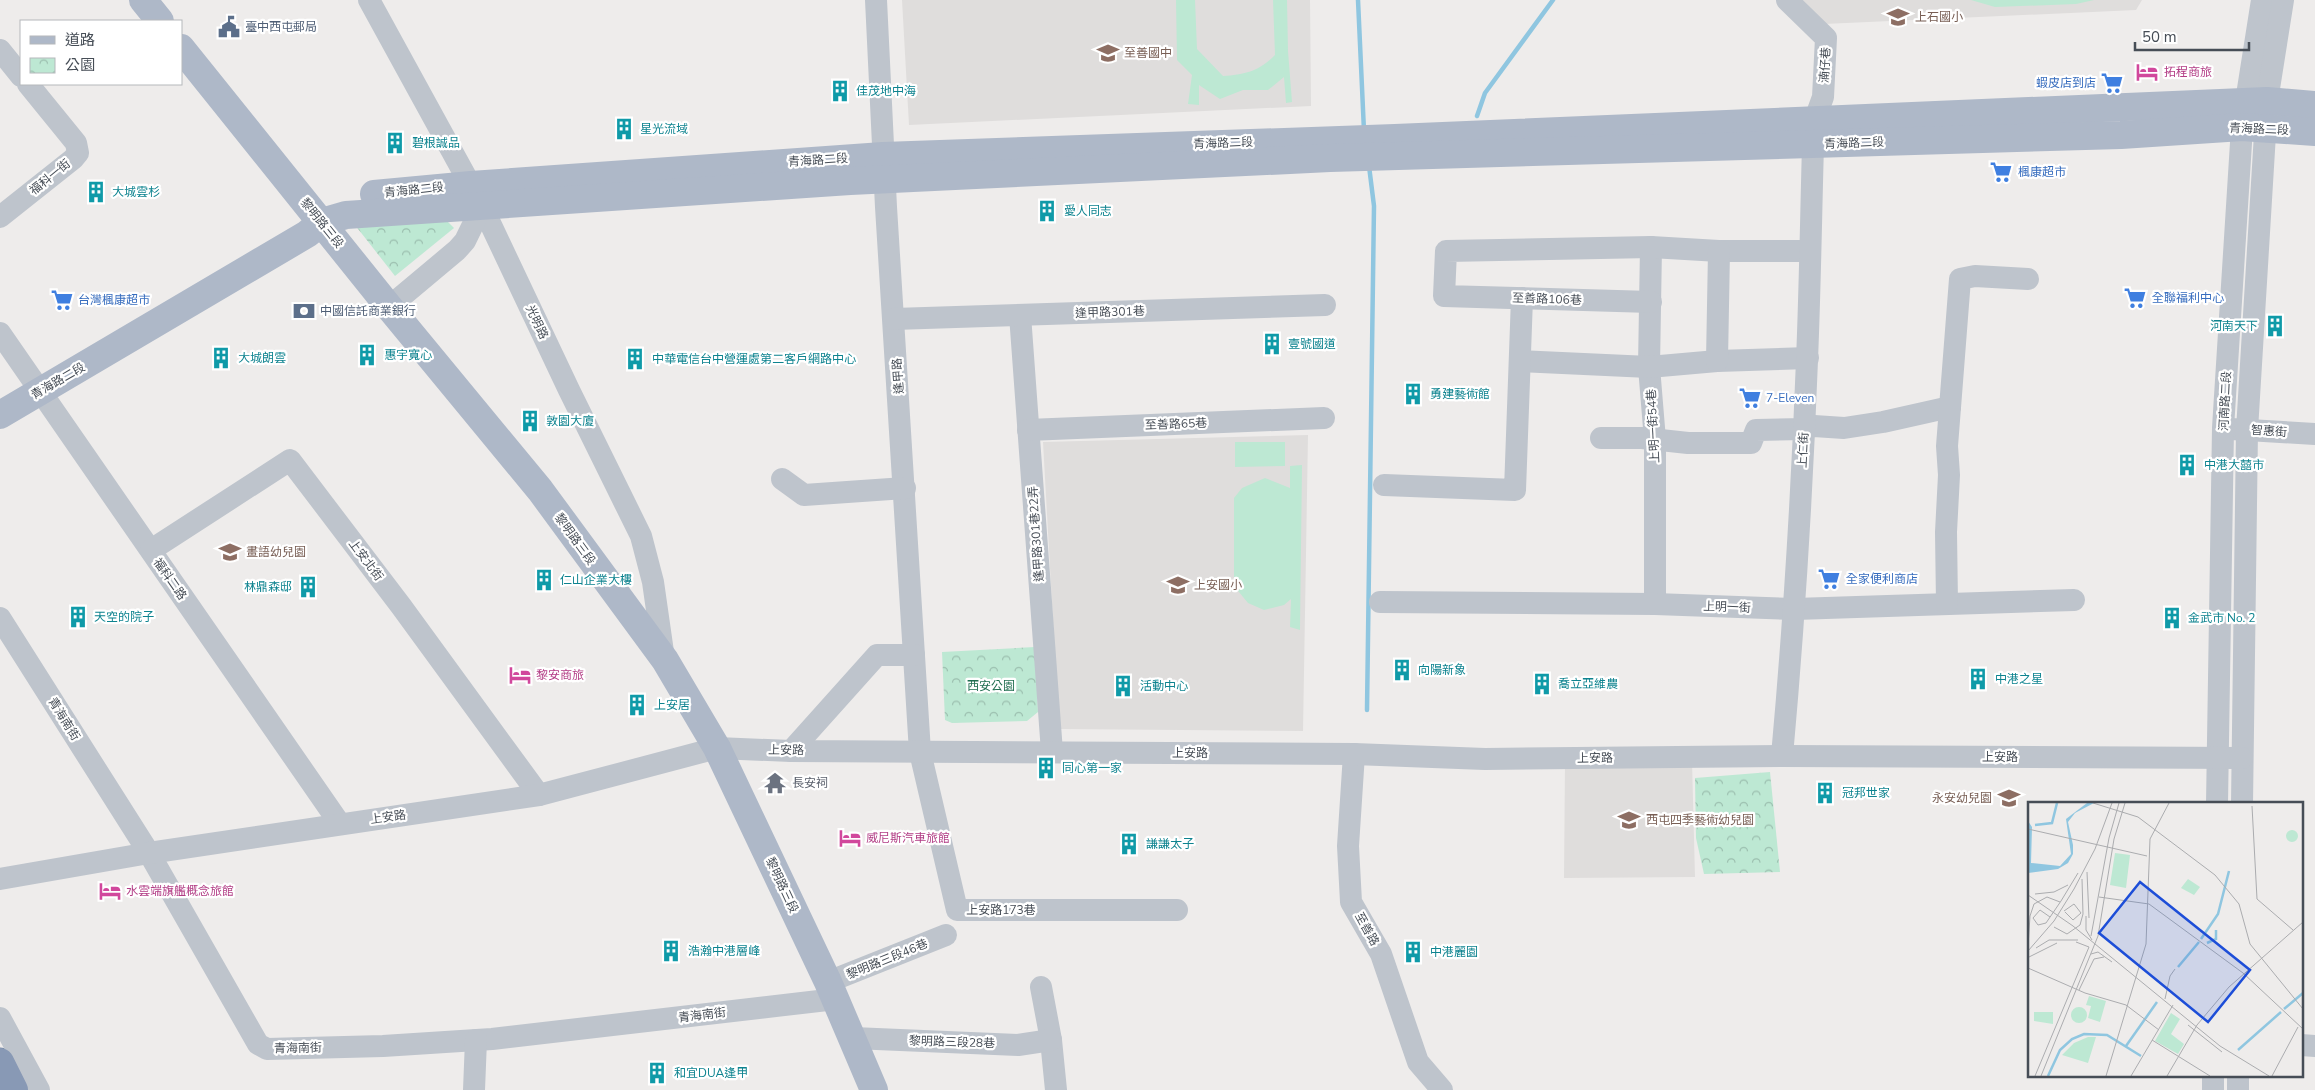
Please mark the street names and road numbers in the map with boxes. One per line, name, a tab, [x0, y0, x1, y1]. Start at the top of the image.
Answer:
street label: 湳仔巷	[1816, 47, 1834, 83]
street label: 青海路二段	[2229, 120, 2289, 138]
street label: 青海路二段	[1193, 134, 1253, 152]
street label: 青海路二段	[1824, 134, 1884, 152]
street label: 青海路二段	[788, 150, 848, 170]
street label: 福科一街	[26, 156, 74, 198]
street label: 青海路二段	[383, 179, 445, 201]
street label: 黎明路三段	[297, 195, 347, 251]
street label: 至善路106巷	[1512, 290, 1582, 308]
street label: 光明路	[522, 302, 552, 342]
street label: 逢甲路301巷	[1075, 303, 1145, 321]
street label: 逢甲路	[889, 357, 907, 395]
street label: 青海路二段	[28, 359, 88, 403]
street label: 河南路二段	[2215, 371, 2235, 431]
street label: 上明一街54巷	[1643, 388, 1663, 464]
street label: 至善路65巷	[1145, 415, 1207, 433]
street label: 智惠街	[2250, 422, 2288, 440]
street label: 上仁街	[1794, 432, 1812, 468]
street label: 逢甲路301巷22弄	[1025, 486, 1047, 582]
street label: 黎明路三段	[551, 510, 599, 568]
street label: 上安北街	[345, 536, 387, 584]
street label: 福科二路	[150, 555, 190, 603]
street label: 上明一街	[1703, 598, 1751, 616]
street label: 青海南街	[44, 694, 84, 744]
street label: 上安路	[768, 742, 804, 758]
street label: 上安路	[1172, 745, 1208, 761]
street label: 上安路	[1982, 749, 2018, 765]
street label: 上安路	[1577, 750, 1613, 766]
street label: 上安路	[369, 807, 407, 827]
street label: 黎明路三段	[762, 854, 802, 916]
street label: 上安路173巷	[966, 902, 1036, 918]
street label: 至善路	[1351, 909, 1383, 949]
street label: 黎明路三段46巷	[844, 935, 930, 983]
street label: 青海南街	[677, 1004, 727, 1026]
street label: 黎明路三段28巷	[909, 1032, 995, 1052]
street label: 青海南街	[274, 1040, 322, 1056]

